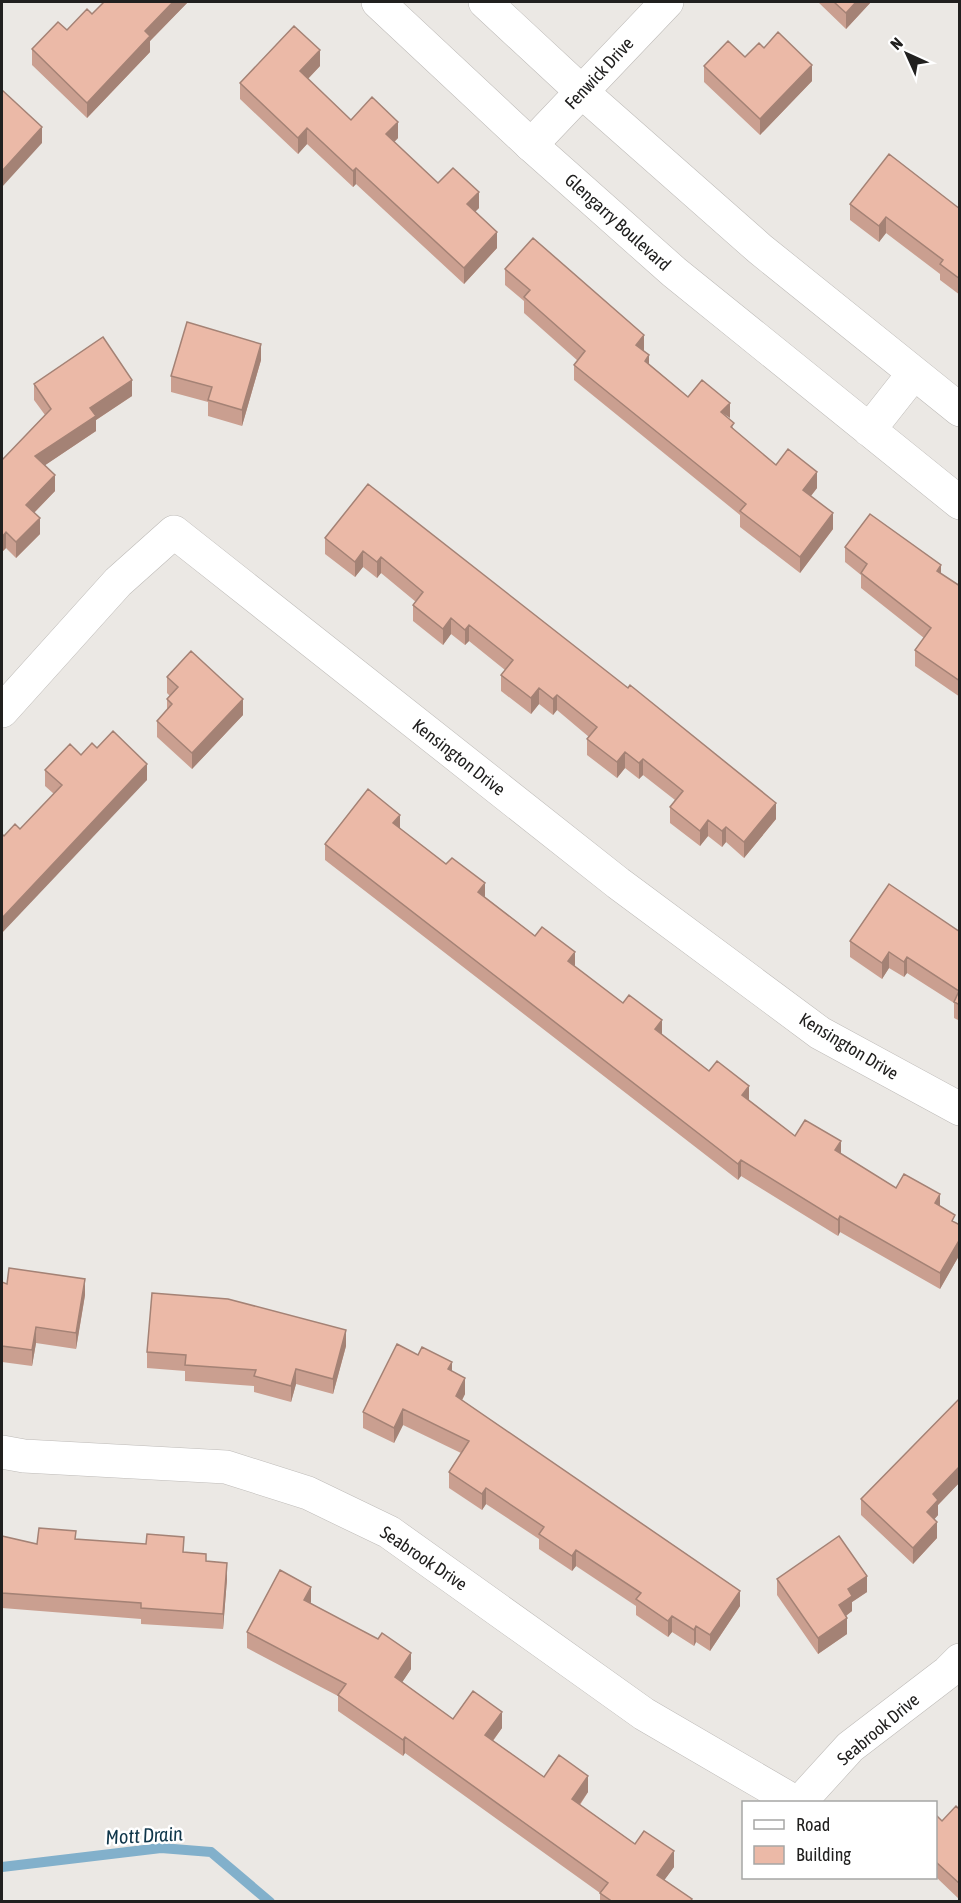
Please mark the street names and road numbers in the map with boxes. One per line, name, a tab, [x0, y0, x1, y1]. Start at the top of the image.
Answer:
street label: Fenwick Drive	[560, 33, 638, 113]
street label: Glengarry Boulevard	[561, 169, 675, 275]
street label: Kensington Drive	[408, 714, 510, 800]
street label: Kensington Drive	[796, 1008, 902, 1084]
street label: Seabrook Drive	[377, 1521, 471, 1595]
street label: Seabrook Drive	[833, 1689, 923, 1769]

